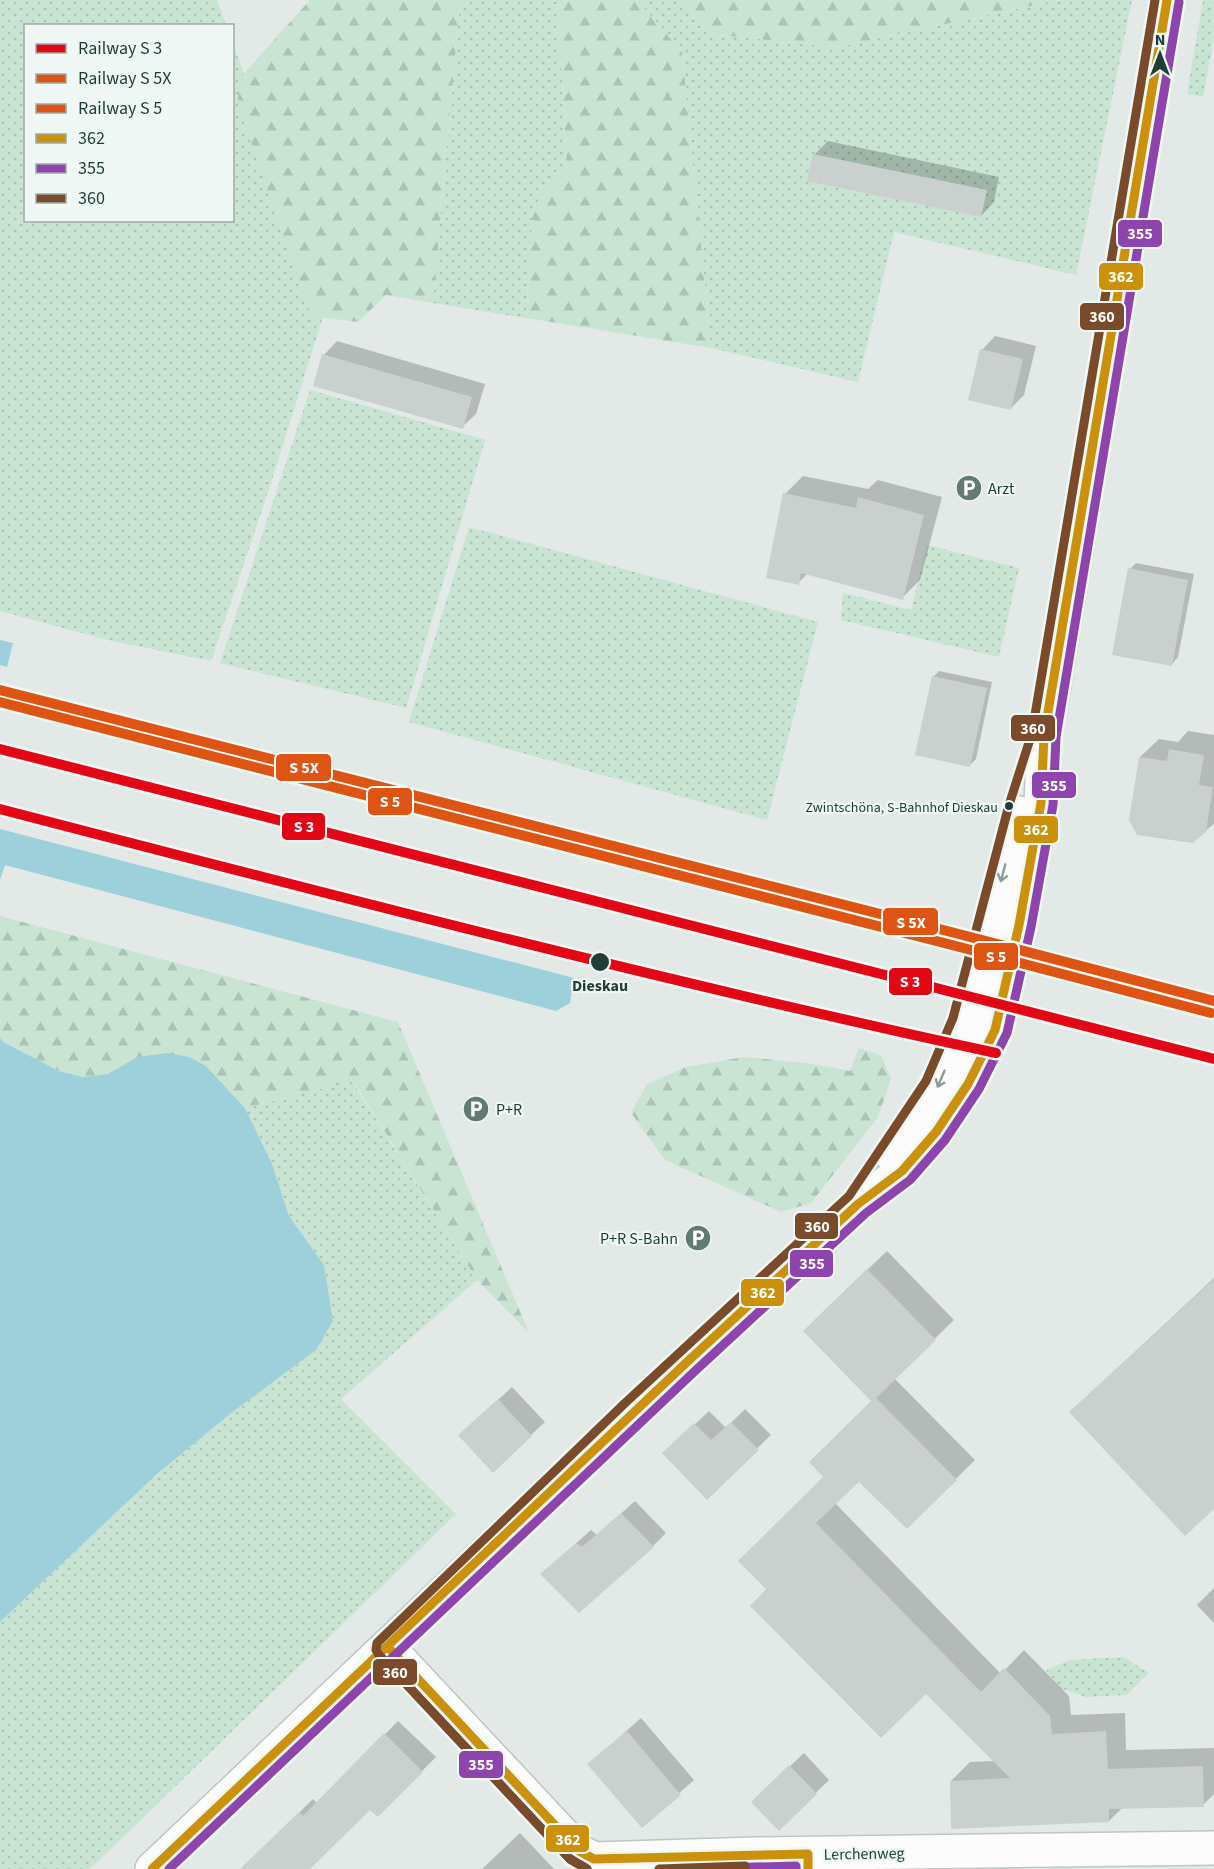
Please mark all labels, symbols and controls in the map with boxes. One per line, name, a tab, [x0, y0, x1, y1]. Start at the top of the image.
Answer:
legend	[24, 24, 234, 222]
north arrow	[1130, 24, 1190, 84]
text: N	[1155, 29, 1165, 51]
text: Railway S 3	[78, 36, 162, 61]
text: Railway S 5X	[78, 66, 172, 91]
text: Railway S 5	[78, 96, 162, 121]
text: 362	[78, 126, 105, 151]
text: 355	[78, 156, 105, 181]
text: 360	[78, 186, 105, 211]
line badge: 355	[1117, 219, 1163, 248]
text: 355	[1127, 223, 1153, 245]
line badge: 362	[1098, 262, 1144, 291]
text: 362	[1108, 266, 1134, 288]
line badge: 360	[1079, 302, 1125, 331]
text: 360	[1089, 306, 1115, 328]
parking icon: Arzt	[954, 473, 984, 503]
place label: Arzt	[988, 478, 1015, 500]
line badge: 360	[1010, 714, 1056, 742]
text: 360	[1020, 718, 1046, 740]
line badge: S 5X	[275, 753, 332, 782]
text: S 5X	[289, 757, 319, 779]
line badge: 355	[1031, 771, 1077, 799]
text: 355	[1041, 775, 1067, 797]
line badge: S 5	[367, 787, 413, 816]
text: S 5	[380, 791, 400, 813]
place label: Zwintschöna, S-Bahnhof Dieskau	[805, 798, 998, 818]
marker: Zwintschöna, S-Bahnhof Dieskau	[1003, 800, 1015, 812]
line badge: S 3	[281, 812, 326, 841]
line badge: 362	[1013, 815, 1059, 844]
text: S 3	[294, 816, 314, 838]
text: 362	[1023, 819, 1049, 841]
one-way arrow	[997, 863, 1009, 882]
line badge: S 5X	[882, 907, 939, 936]
text: S 5X	[896, 912, 926, 934]
line badge: S 5	[973, 942, 1019, 971]
text: S 5	[986, 946, 1006, 968]
marker: Dieskau	[589, 951, 611, 973]
line badge: S 3	[888, 967, 933, 996]
text: S 3	[900, 971, 920, 993]
place label: Dieskau	[572, 975, 628, 997]
one-way arrow	[934, 1070, 945, 1088]
parking icon: P+R	[461, 1094, 491, 1124]
place label: P+R	[496, 1099, 522, 1121]
line badge: 360	[794, 1212, 839, 1240]
text: 360	[804, 1216, 830, 1238]
parking icon: P+R S-Bahn	[683, 1223, 713, 1253]
place label: P+R S-Bahn	[600, 1228, 678, 1250]
line badge: 355	[789, 1249, 834, 1278]
text: 355	[799, 1253, 825, 1275]
line badge: 362	[740, 1278, 785, 1307]
text: 362	[750, 1282, 776, 1304]
line badge: 360	[372, 1658, 418, 1686]
text: 360	[382, 1662, 408, 1684]
line badge: 355	[458, 1750, 504, 1779]
text: 355	[468, 1754, 494, 1776]
line badge: 362	[545, 1824, 590, 1853]
text: 362	[555, 1829, 581, 1851]
street label: Lerchenweg	[823, 1842, 905, 1866]

